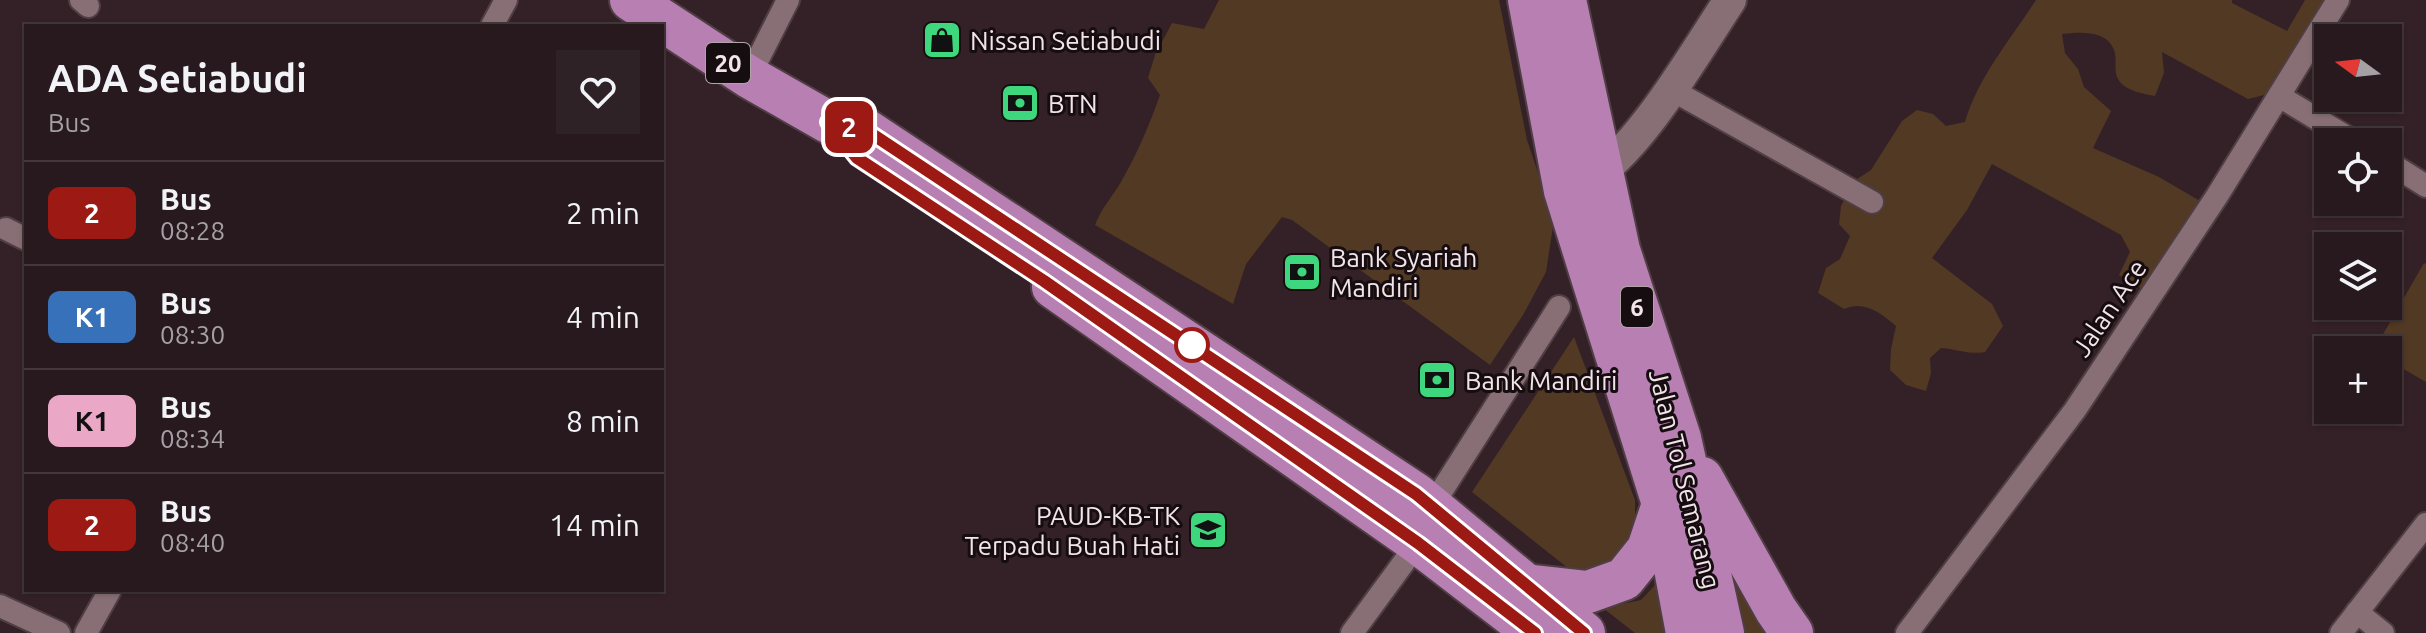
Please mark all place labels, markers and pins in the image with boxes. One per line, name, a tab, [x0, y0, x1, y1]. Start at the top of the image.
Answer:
shop icon: Nissan Setiabudi	[921, 19, 963, 61]
place label: Nissan Setiabudi	[970, 26, 1161, 55]
bank icon: BTN	[999, 82, 1041, 124]
place label: BTN	[1048, 89, 1097, 118]
place label: Bank Syariah Mandiri	[1330, 243, 1477, 302]
bank icon: Bank Syariah Mandiri	[1281, 251, 1323, 293]
unlabelled marker	[1175, 328, 1209, 362]
bank icon: Bank Mandiri	[1416, 359, 1458, 401]
place label: Bank Mandiri	[1465, 366, 1617, 395]
place label: PAUD-KB-TK Terpadu Buah Hati	[964, 501, 1180, 560]
school or university icon: PAUD-KB-TK Terpadu Buah Hati	[1187, 509, 1229, 551]

